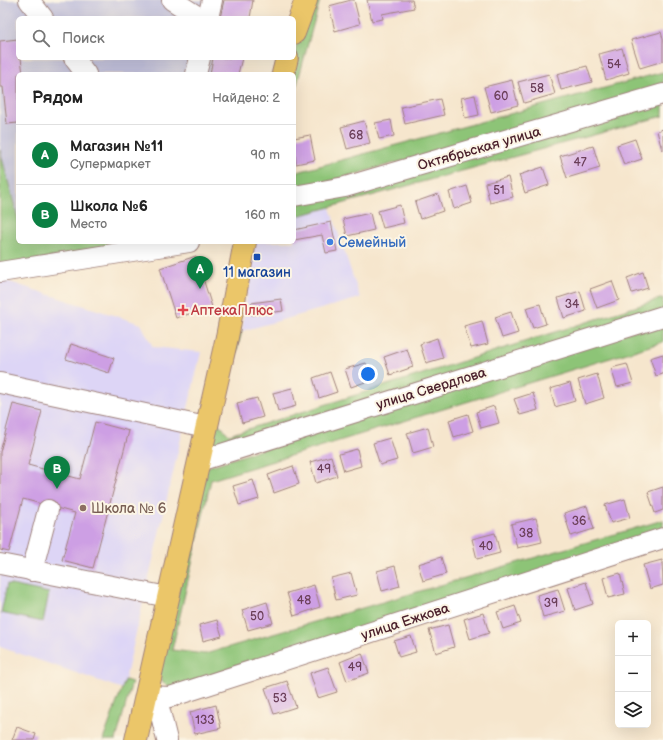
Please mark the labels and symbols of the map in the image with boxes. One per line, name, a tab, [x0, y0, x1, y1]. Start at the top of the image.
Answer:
house number: 54	[607, 57, 622, 72]
house number: 58	[530, 81, 544, 96]
house number: 60	[494, 89, 508, 104]
street label: Октябрьская улица	[416, 123, 543, 174]
house number: 68	[349, 128, 363, 143]
house number: 47	[573, 155, 587, 170]
house number: 51	[493, 183, 505, 198]
place label: Семейный	[338, 234, 406, 251]
marker: Семейный	[325, 237, 335, 247]
marker: 11 магазин	[252, 252, 262, 262]
pin: A	[187, 256, 213, 289]
place label: 11 магазин	[223, 264, 291, 281]
house number: 34	[565, 297, 580, 312]
place label: АптекаПлюс	[190, 302, 273, 319]
marker: АптекаПлюс	[178, 305, 188, 315]
street label: улица Свердлова	[374, 363, 489, 413]
your location	[358, 364, 378, 384]
pin: B	[44, 456, 70, 489]
house number: 49	[317, 462, 331, 477]
place label: Школа № 6	[91, 500, 167, 517]
marker: Школа № 6	[78, 503, 88, 513]
house number: 36	[572, 514, 586, 529]
house number: 38	[519, 526, 533, 541]
house number: 40	[479, 539, 493, 554]
house number: 48	[297, 593, 311, 608]
house number: 39	[544, 596, 558, 611]
street label: улица Ежкова	[359, 599, 452, 644]
house number: 50	[250, 609, 264, 624]
house number: 49	[348, 660, 362, 675]
house number: 53	[273, 691, 287, 706]
house number: 133	[195, 713, 215, 728]

